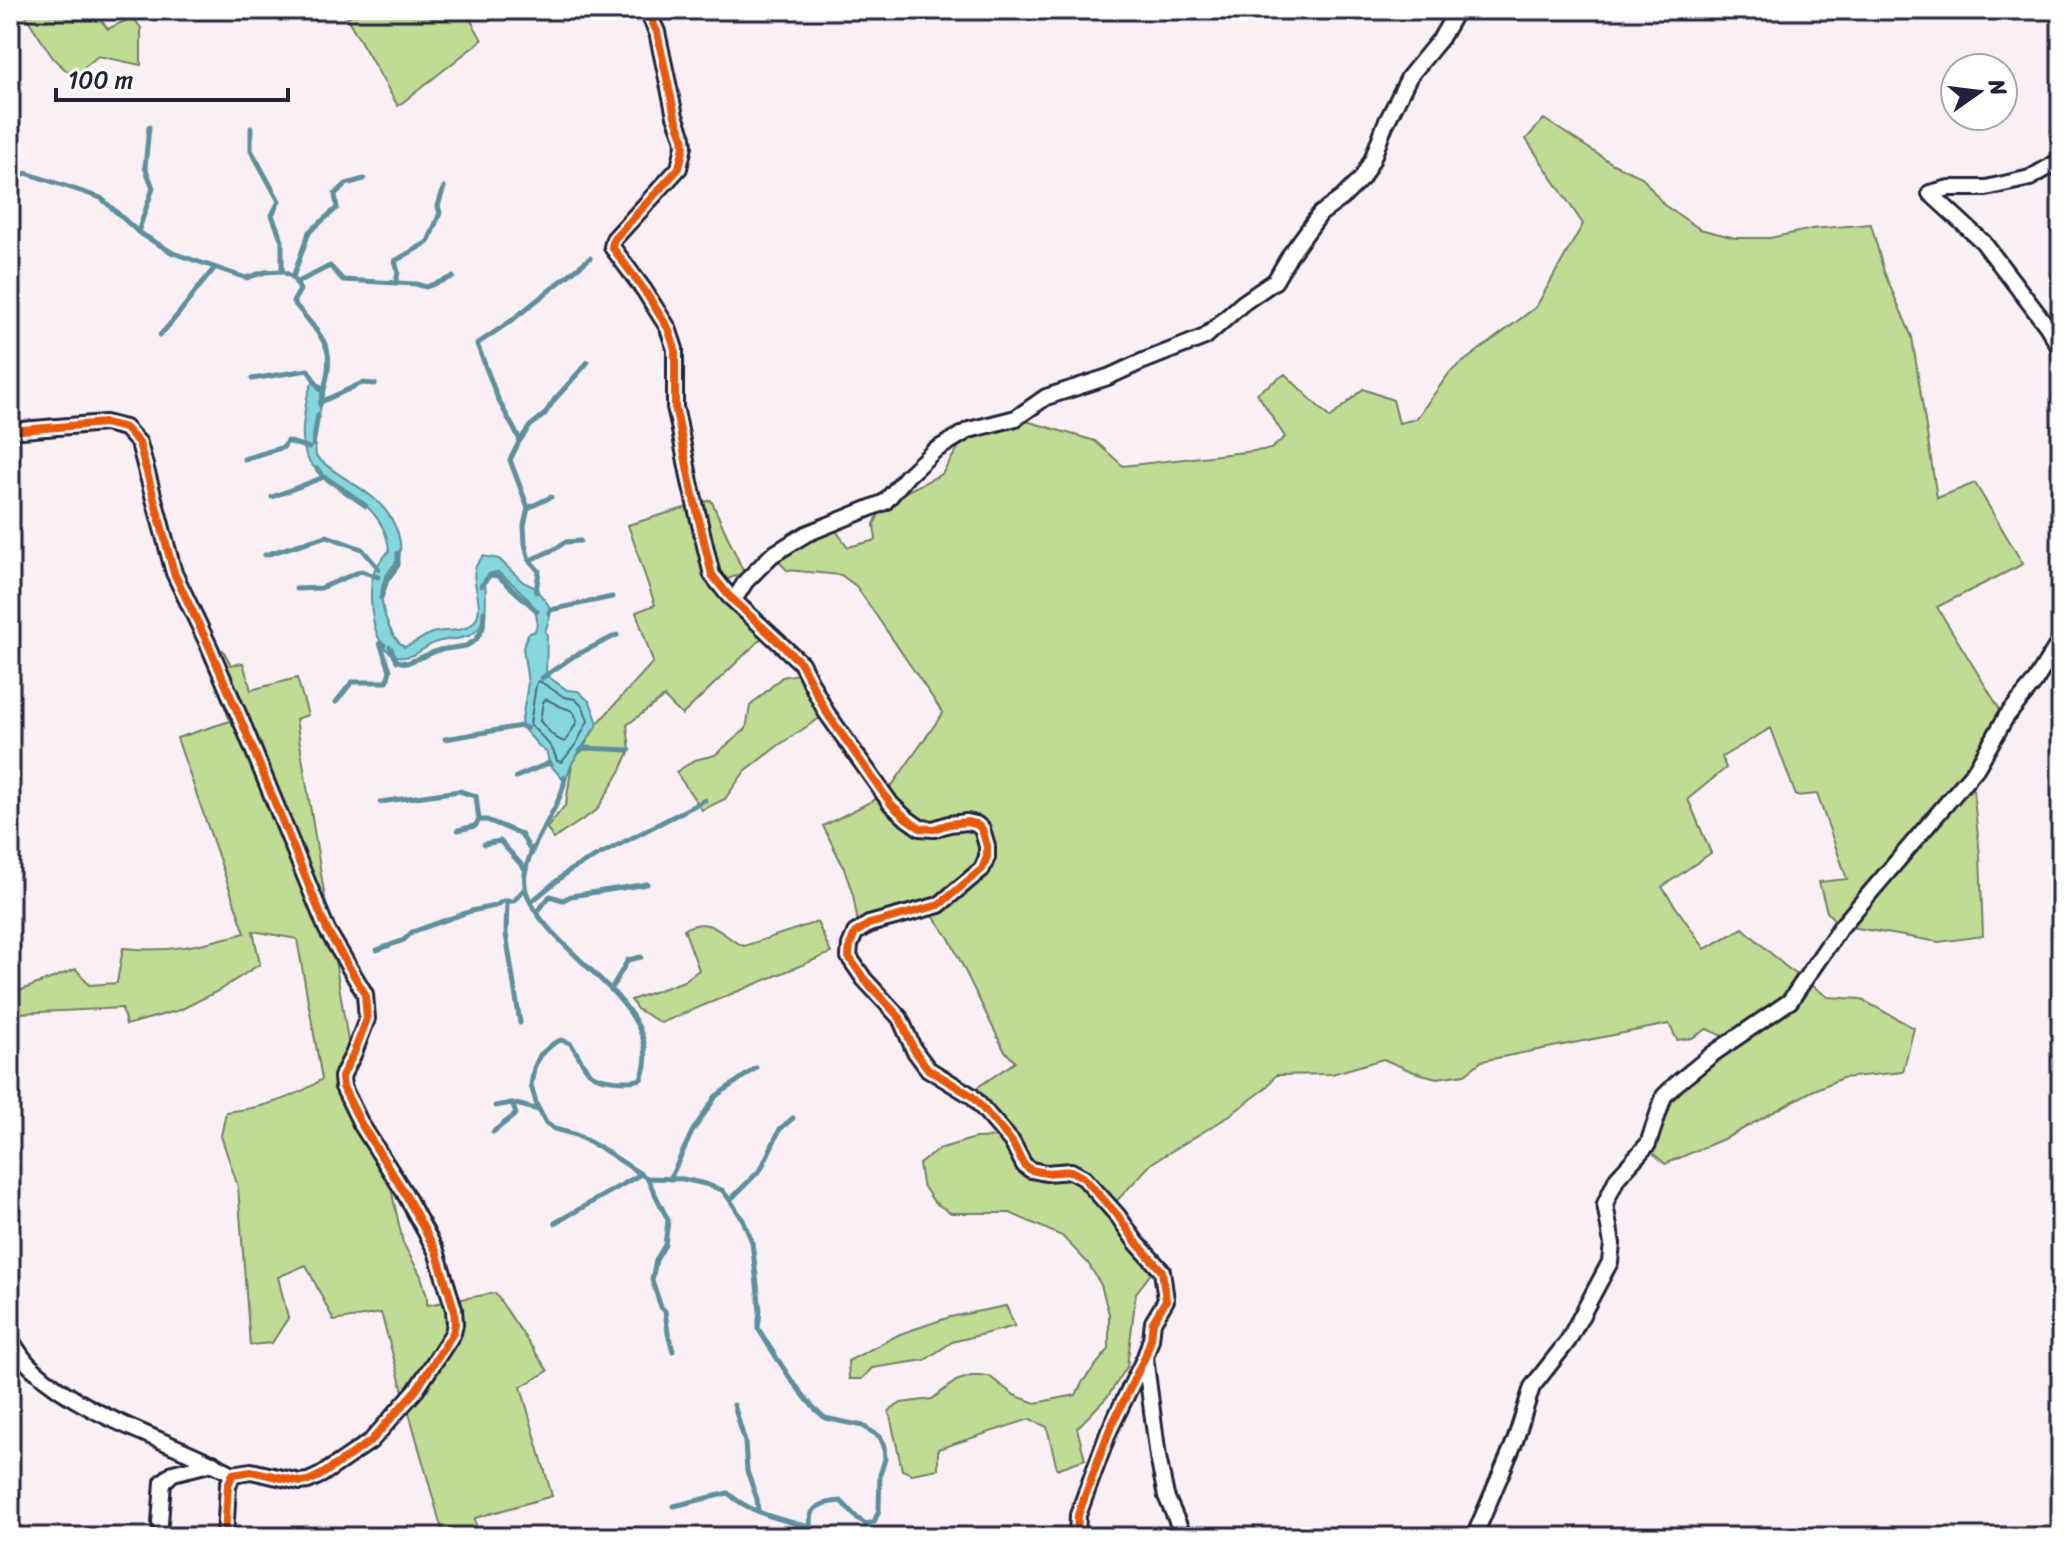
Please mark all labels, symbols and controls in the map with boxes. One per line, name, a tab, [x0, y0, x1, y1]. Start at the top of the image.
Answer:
scale bar	[56, 52, 288, 102]
north arrow	[1939, 52, 2019, 132]
text: 100 m	[68, 59, 133, 101]
text: N	[1977, 74, 2019, 100]

